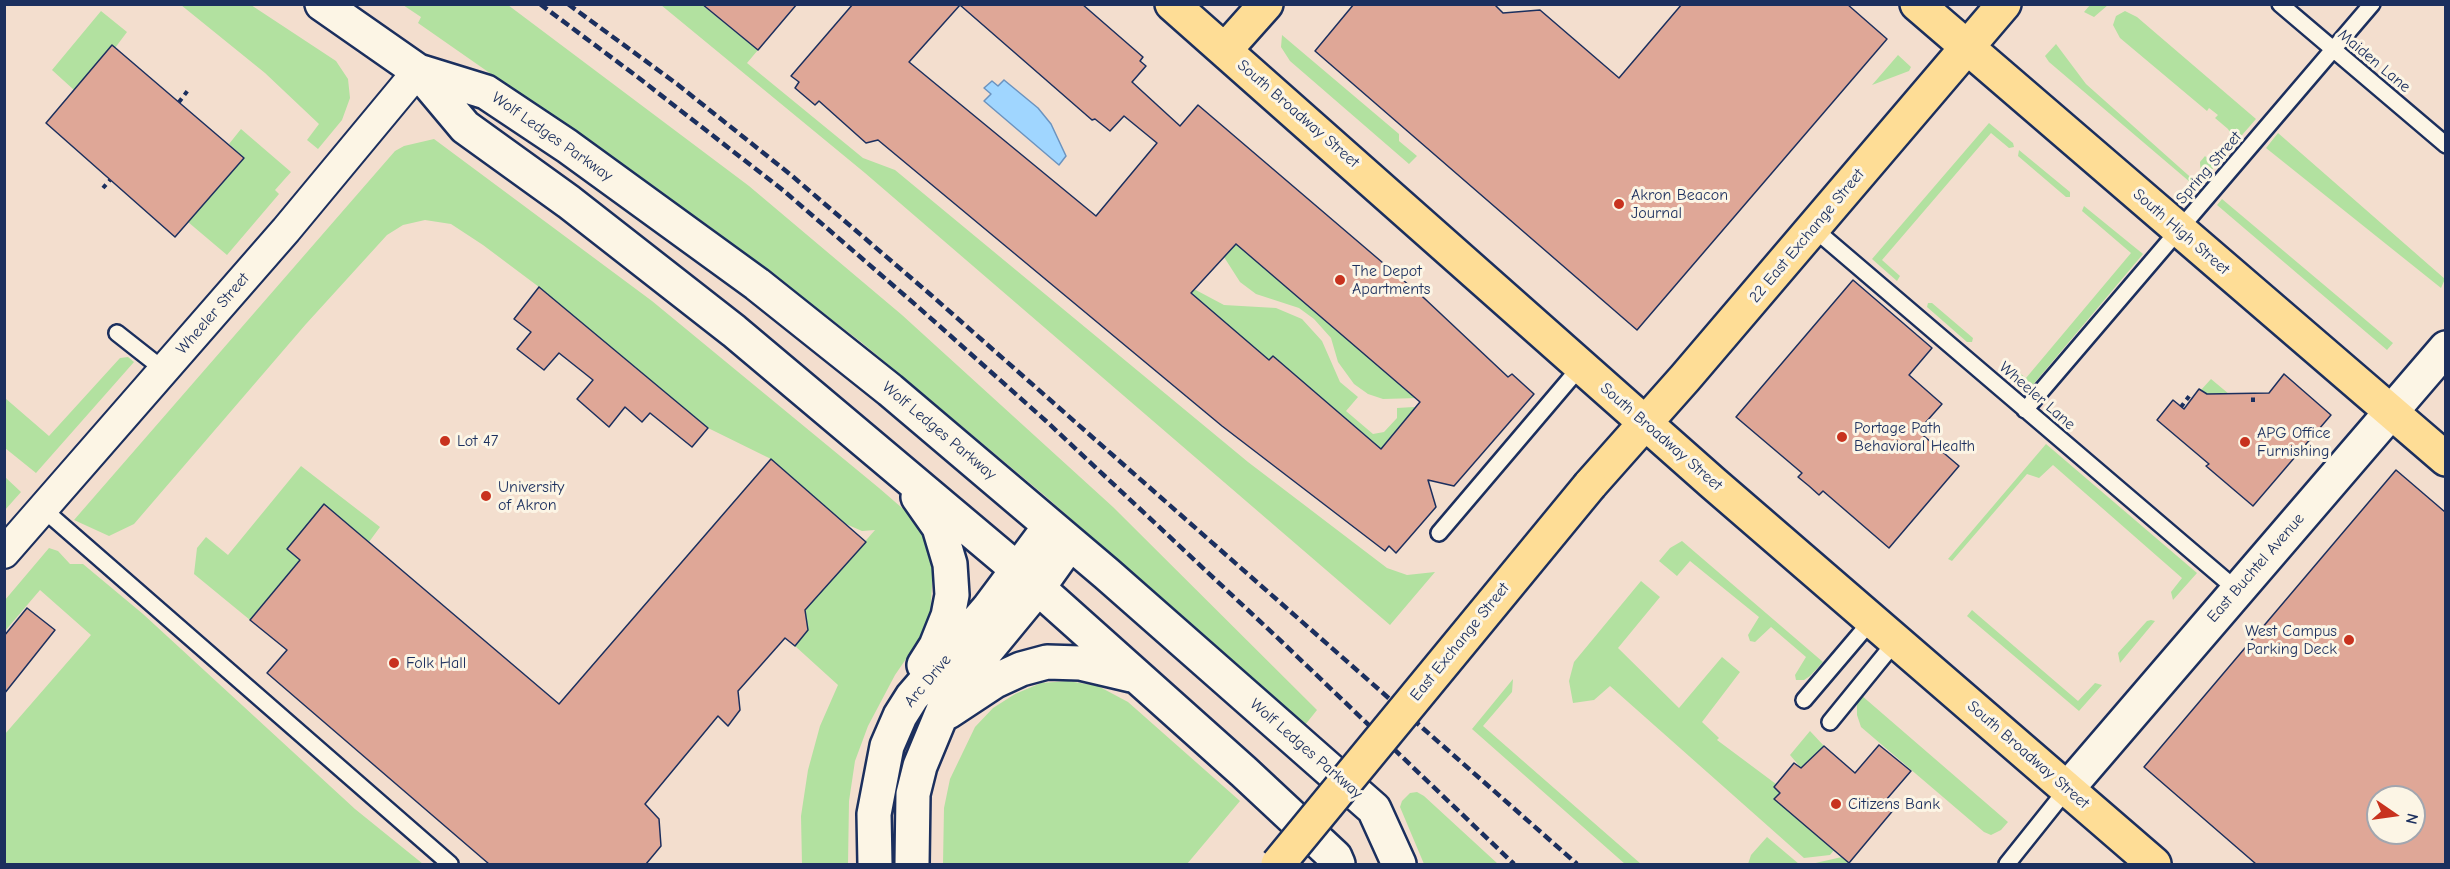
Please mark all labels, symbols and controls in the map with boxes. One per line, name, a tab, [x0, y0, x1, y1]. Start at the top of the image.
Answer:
street label: Maiden Lane	[2334, 25, 2414, 97]
street label: South Broadway Street	[1233, 56, 1363, 172]
street label: Wolf Ledges Parkway	[488, 88, 616, 186]
street label: Spring Street	[2172, 128, 2246, 208]
street label: 22 East Exchange Street	[1745, 165, 1869, 307]
place label: Akron Beacon Journal	[1631, 185, 1728, 223]
street label: South High Street	[2129, 185, 2233, 279]
marker: Akron Beacon Journal	[1612, 197, 1626, 211]
place label: The Depot Apartments	[1352, 261, 1430, 299]
street label: Wheeler Street	[172, 269, 254, 359]
marker: The Depot Apartments	[1333, 273, 1347, 287]
street label: Wheeler Lane	[1995, 358, 2079, 434]
street label: Wolf Ledges Parkway	[878, 378, 1000, 484]
street label: South Broadway Street	[1596, 379, 1726, 495]
place label: Portage Path Behavioral Health	[1854, 418, 1975, 456]
place label: APG Office Furnishing	[2257, 423, 2331, 461]
marker: Portage Path Behavioral Health	[1835, 430, 1849, 444]
place label: Lot 47	[457, 431, 498, 451]
marker: Lot 47	[438, 434, 452, 448]
marker: APG Office Furnishing	[2238, 435, 2252, 449]
place label: University of Akron	[498, 477, 564, 515]
marker: University of Akron	[479, 489, 493, 503]
street label: East Buchtel Avenue	[2203, 509, 2309, 627]
street label: East Exchange Street	[1406, 579, 1514, 705]
place label: West Campus Parking Deck	[2245, 621, 2337, 659]
marker: West Campus Parking Deck	[2342, 633, 2356, 647]
street label: Arc Drive	[901, 651, 955, 711]
place label: Folk Hall	[406, 653, 466, 673]
marker: Folk Hall	[387, 656, 401, 670]
street label: Wolf Ledges Parkway	[1246, 695, 1366, 803]
street label: South Broadway Street	[1963, 697, 2093, 813]
north arrow	[2366, 785, 2426, 845]
place label: Citizens Bank	[1848, 794, 1940, 814]
marker: Citizens Bank	[1829, 797, 1843, 811]
text: N	[2402, 811, 2422, 826]

